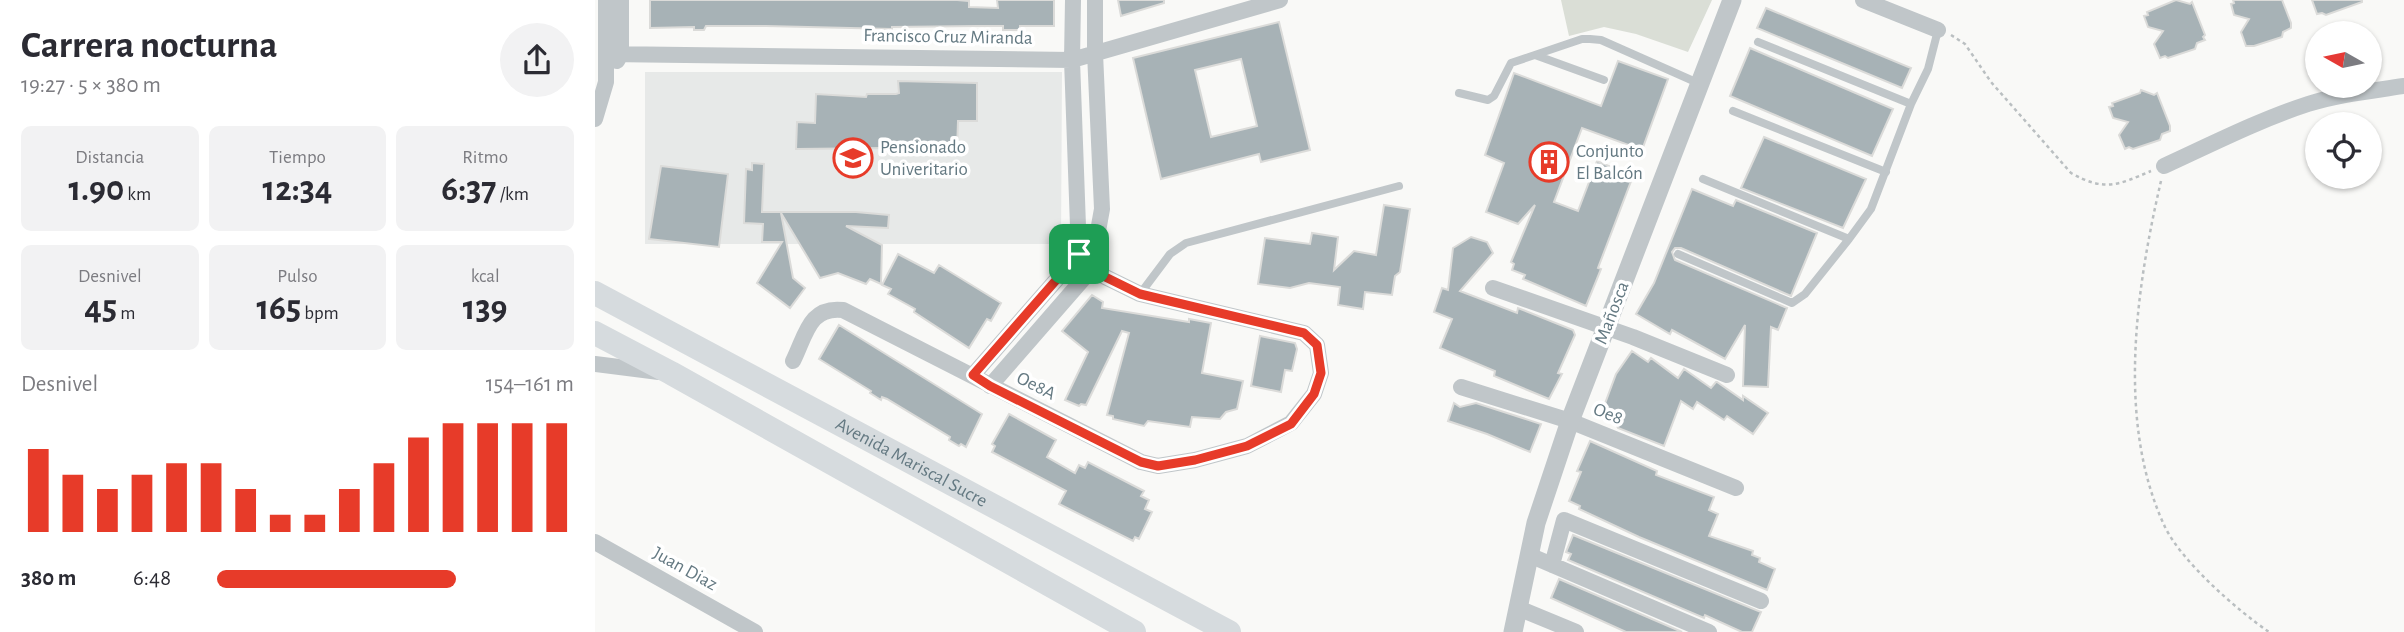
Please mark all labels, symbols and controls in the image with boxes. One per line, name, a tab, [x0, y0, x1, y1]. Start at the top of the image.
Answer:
north arrow	[2305, 21, 2382, 98]
map controls	[2305, 21, 2382, 189]
button: share	[500, 23, 574, 97]
street label: Francisco Cruz Miranda	[863, 26, 1033, 48]
text: Carrera nocturna	[21, 27, 278, 65]
text: 19:27 · 5 × 380 m	[21, 74, 161, 97]
button: locate	[2305, 112, 2382, 189]
school or university icon: Pensionado Univeritario	[832, 137, 874, 179]
place label: Pensionado Univeritario	[880, 138, 968, 179]
building icon: Conjunto El Balcón	[1528, 141, 1570, 183]
place label: Conjunto El Balcón	[1576, 142, 1644, 183]
text: Distancia	[75, 148, 144, 167]
text: Tiempo	[269, 148, 326, 167]
text: Ritmo	[462, 148, 508, 167]
text: 1.90	[68, 172, 124, 207]
text: 12:34	[263, 172, 332, 207]
text: 6:37	[441, 172, 497, 207]
text: km	[124, 185, 151, 204]
text: /km	[497, 185, 529, 204]
pin	[1049, 224, 1109, 284]
icon: arrive	[1060, 235, 1098, 273]
text: Desnivel	[78, 267, 142, 286]
text: Pulso	[277, 267, 318, 286]
text: kcal	[471, 267, 500, 286]
street label: Mañosca	[1591, 279, 1633, 347]
text: 45	[84, 291, 117, 326]
text: 165	[256, 291, 301, 326]
text: 139	[463, 291, 507, 326]
text: m	[117, 304, 135, 323]
text: bpm	[301, 304, 339, 323]
street label: Oe8A	[1014, 368, 1059, 404]
text: Desnivel	[21, 373, 98, 396]
text: 154–161 m	[486, 373, 574, 396]
street label: Oe8	[1591, 400, 1625, 428]
street label: Avenida Mariscal Sucre	[833, 414, 991, 510]
street label: Juan Diaz	[650, 544, 721, 594]
text: 380 m	[21, 567, 76, 590]
text: 6:48	[133, 567, 171, 590]

